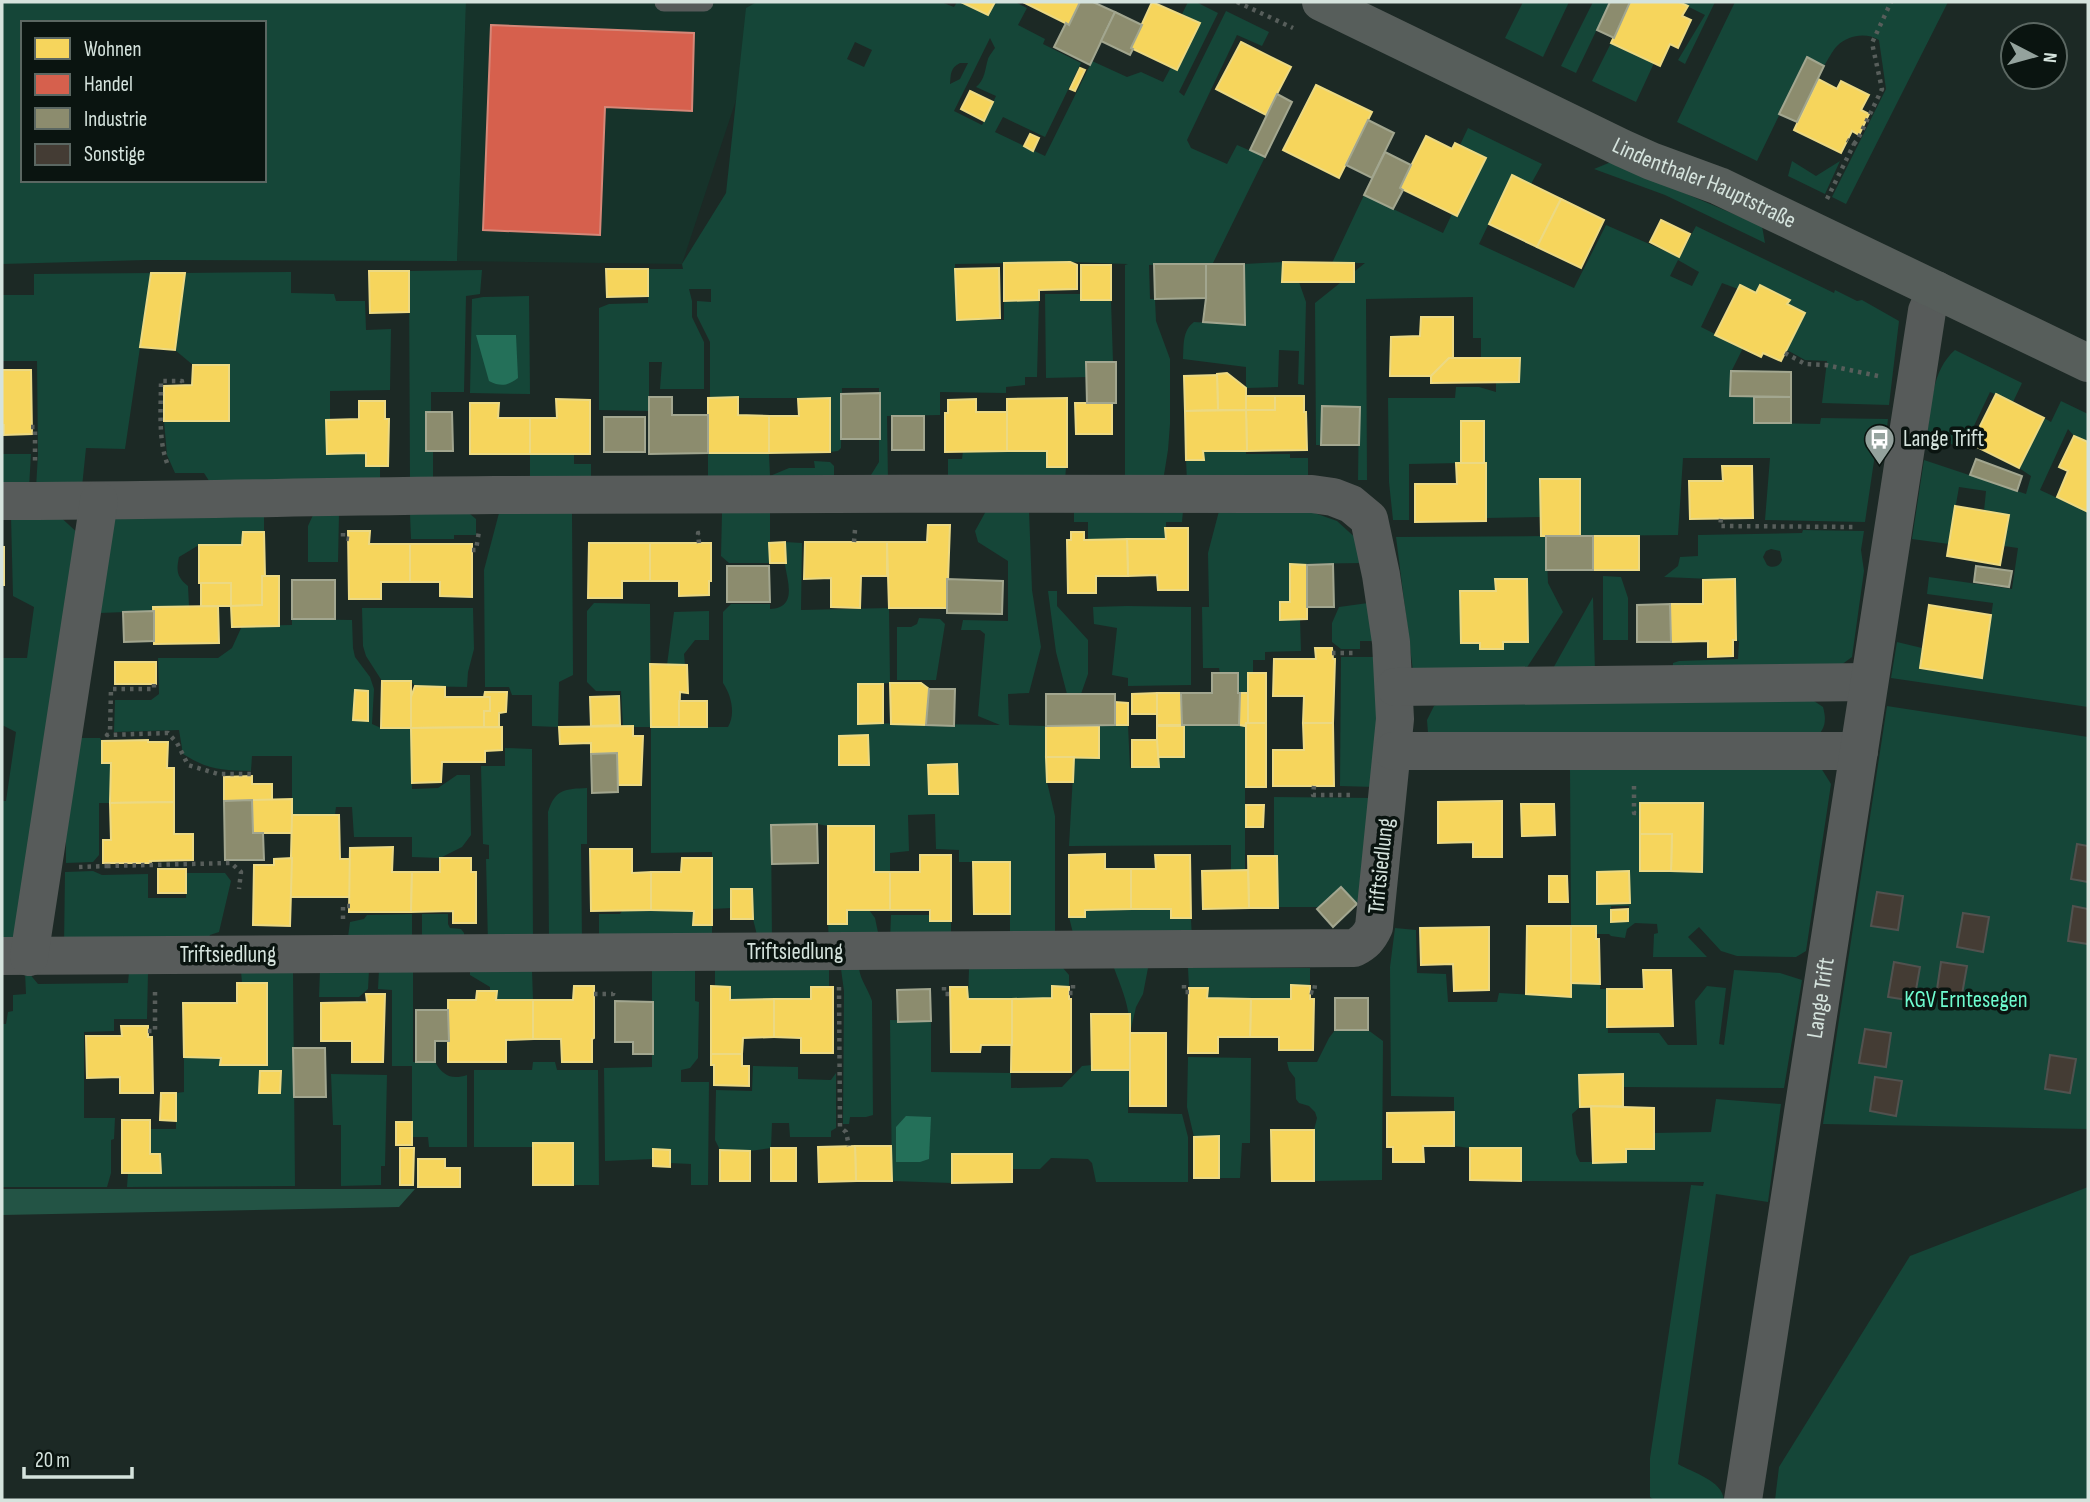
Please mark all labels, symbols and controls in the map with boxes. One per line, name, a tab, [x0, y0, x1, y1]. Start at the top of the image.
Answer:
legend	[21, 21, 266, 182]
north arrow	[1999, 21, 2069, 91]
text: Wohnen	[84, 37, 141, 62]
text: N	[2037, 51, 2061, 64]
text: Handel	[84, 72, 133, 97]
text: Industrie	[84, 107, 147, 132]
street label: Lindenthaler Hauptstraße	[1608, 131, 1801, 235]
text: Sonstige	[84, 142, 145, 167]
bus stop icon: Lange Trift	[1863, 422, 1897, 466]
place label: Lange Trift	[1903, 425, 1984, 453]
street label: Triftsiedlung	[1362, 817, 1400, 915]
street label: Triftsiedlung	[747, 938, 843, 966]
street label: Triftsiedlung	[180, 941, 276, 969]
street label: Lange Trift	[1801, 956, 1841, 1040]
park label: KGV Erntesegen	[1904, 986, 2028, 1014]
scale bar	[24, 1436, 133, 1480]
text: 20 m	[35, 1448, 70, 1473]

